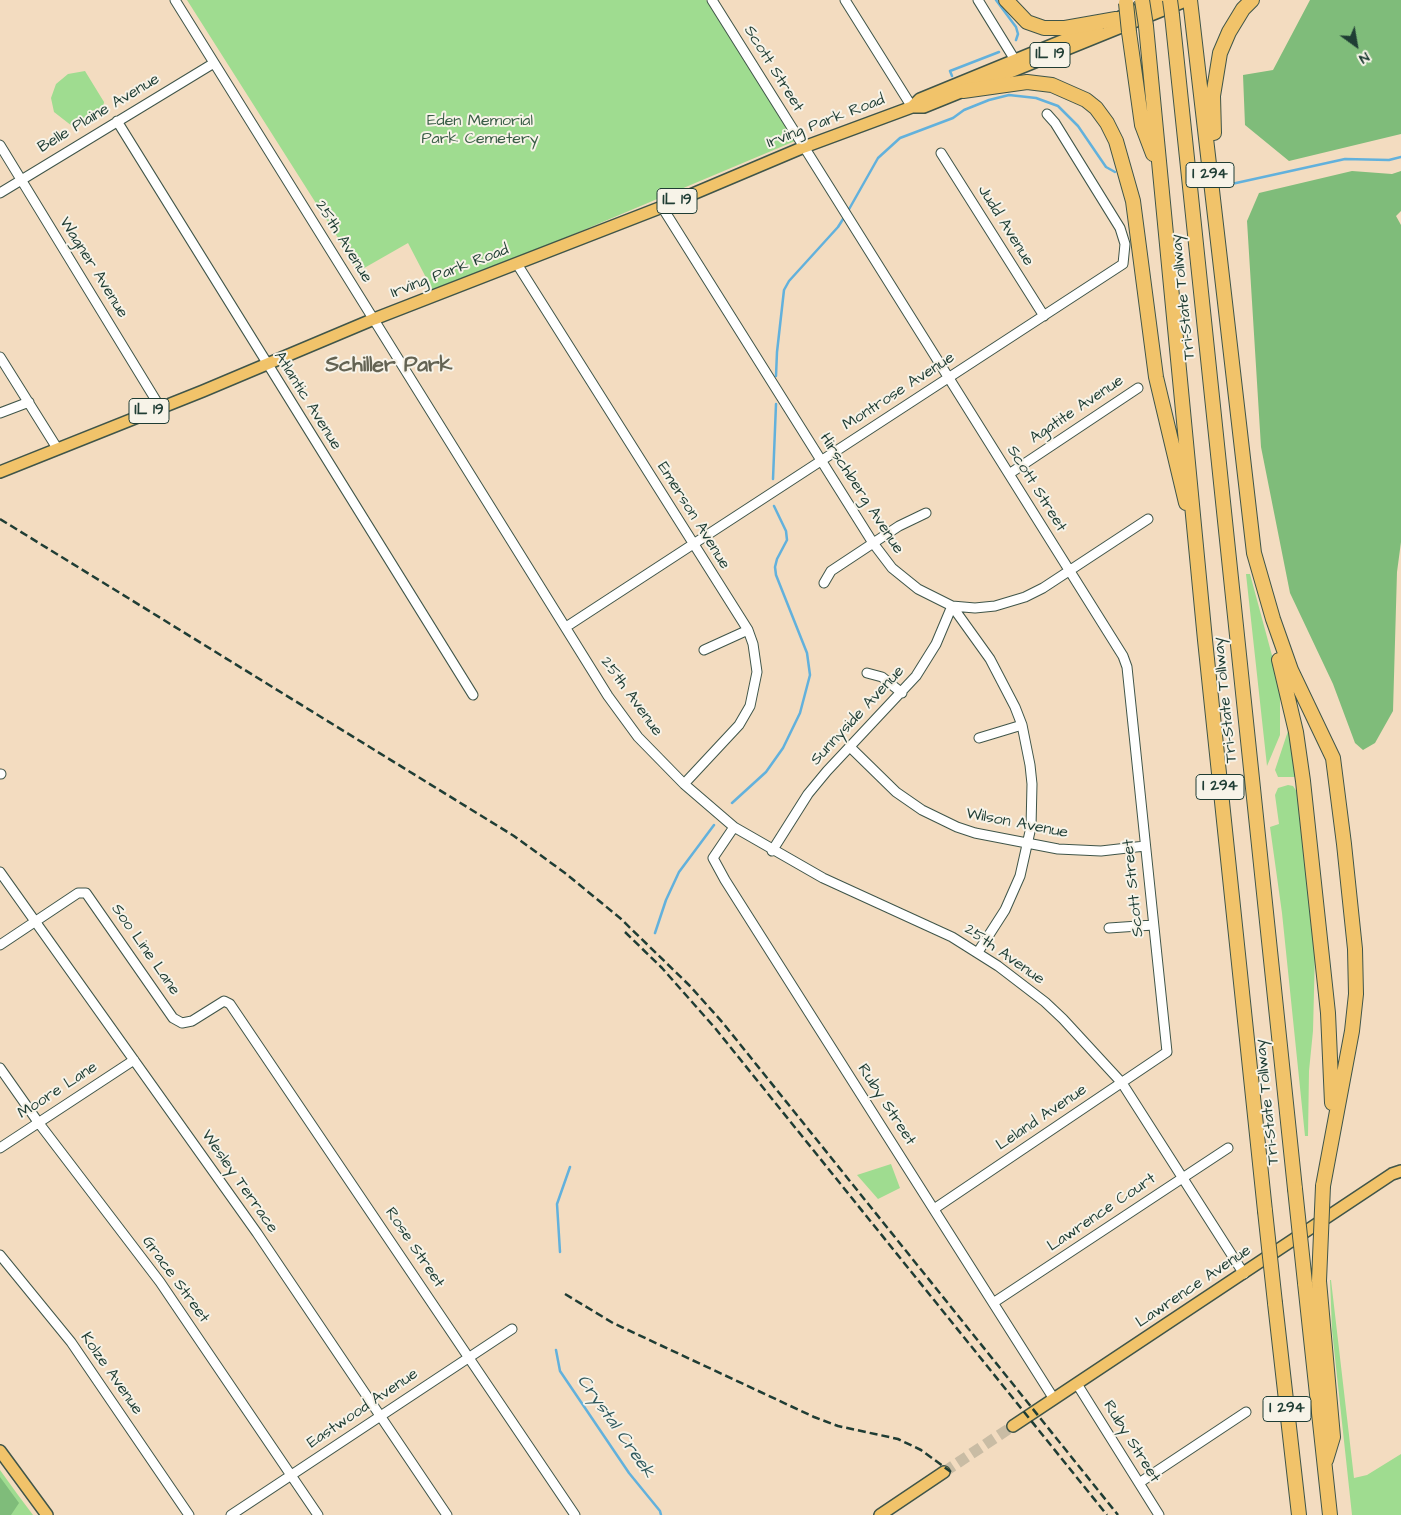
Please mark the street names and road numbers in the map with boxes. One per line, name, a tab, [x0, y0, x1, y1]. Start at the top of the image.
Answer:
street label: Scott Street	[739, 22, 807, 116]
road number: IL 19	[1030, 42, 1070, 68]
street label: Belle Plaine Avenue	[35, 70, 163, 158]
street label: Irving Park Road	[764, 91, 888, 153]
road number: I 294	[1186, 162, 1234, 188]
street label: Judd Avenue	[973, 182, 1037, 270]
road number: IL 19	[657, 188, 697, 214]
street label: 25th Avenue	[310, 197, 376, 287]
street label: Wagner Avenue	[54, 214, 132, 322]
street label: Tri-State Tollway	[1168, 233, 1200, 361]
street label: Irving Park Road	[388, 241, 512, 303]
street label: Atlantic Avenue	[269, 348, 345, 454]
street label: Montrose Avenue	[839, 349, 959, 435]
street label: Agatite Avenue	[1026, 372, 1128, 448]
road number: IL 19	[129, 398, 169, 424]
street label: Hirschberg Avenue	[815, 430, 907, 558]
street label: Scott Street	[1002, 442, 1070, 536]
street label: Emerson Avenue	[652, 459, 734, 573]
street label: Tri-State Tollway	[1210, 636, 1242, 764]
street label: 25th Avenue	[596, 654, 666, 740]
street label: Sunnyside Avenue	[807, 662, 909, 770]
road number: I 294	[1196, 774, 1244, 800]
street label: Wilson Avenue	[964, 805, 1070, 843]
street label: Scott Street	[1119, 838, 1149, 938]
street label: Soo Line Lane	[106, 901, 184, 999]
street label: 25th Avenue	[960, 920, 1048, 990]
street label: Tri-State Tollway	[1252, 1038, 1284, 1166]
street label: Moore Lane	[15, 1058, 101, 1124]
street label: Ruby Street	[853, 1061, 919, 1149]
street label: Leland Avenue	[993, 1081, 1091, 1155]
street label: Wesley Terrace	[196, 1127, 282, 1237]
street label: Lawrence Court	[1044, 1170, 1160, 1256]
street label: Rose Street	[380, 1204, 448, 1292]
street label: Grace Street	[137, 1233, 213, 1327]
street label: Lawrence Avenue	[1133, 1241, 1255, 1333]
street label: Kolze Avenue	[76, 1329, 146, 1419]
street label: Eastwood Avenue	[304, 1365, 422, 1453]
road number: I 294	[1263, 1396, 1311, 1422]
street label: Ruby Street	[1098, 1397, 1164, 1487]

